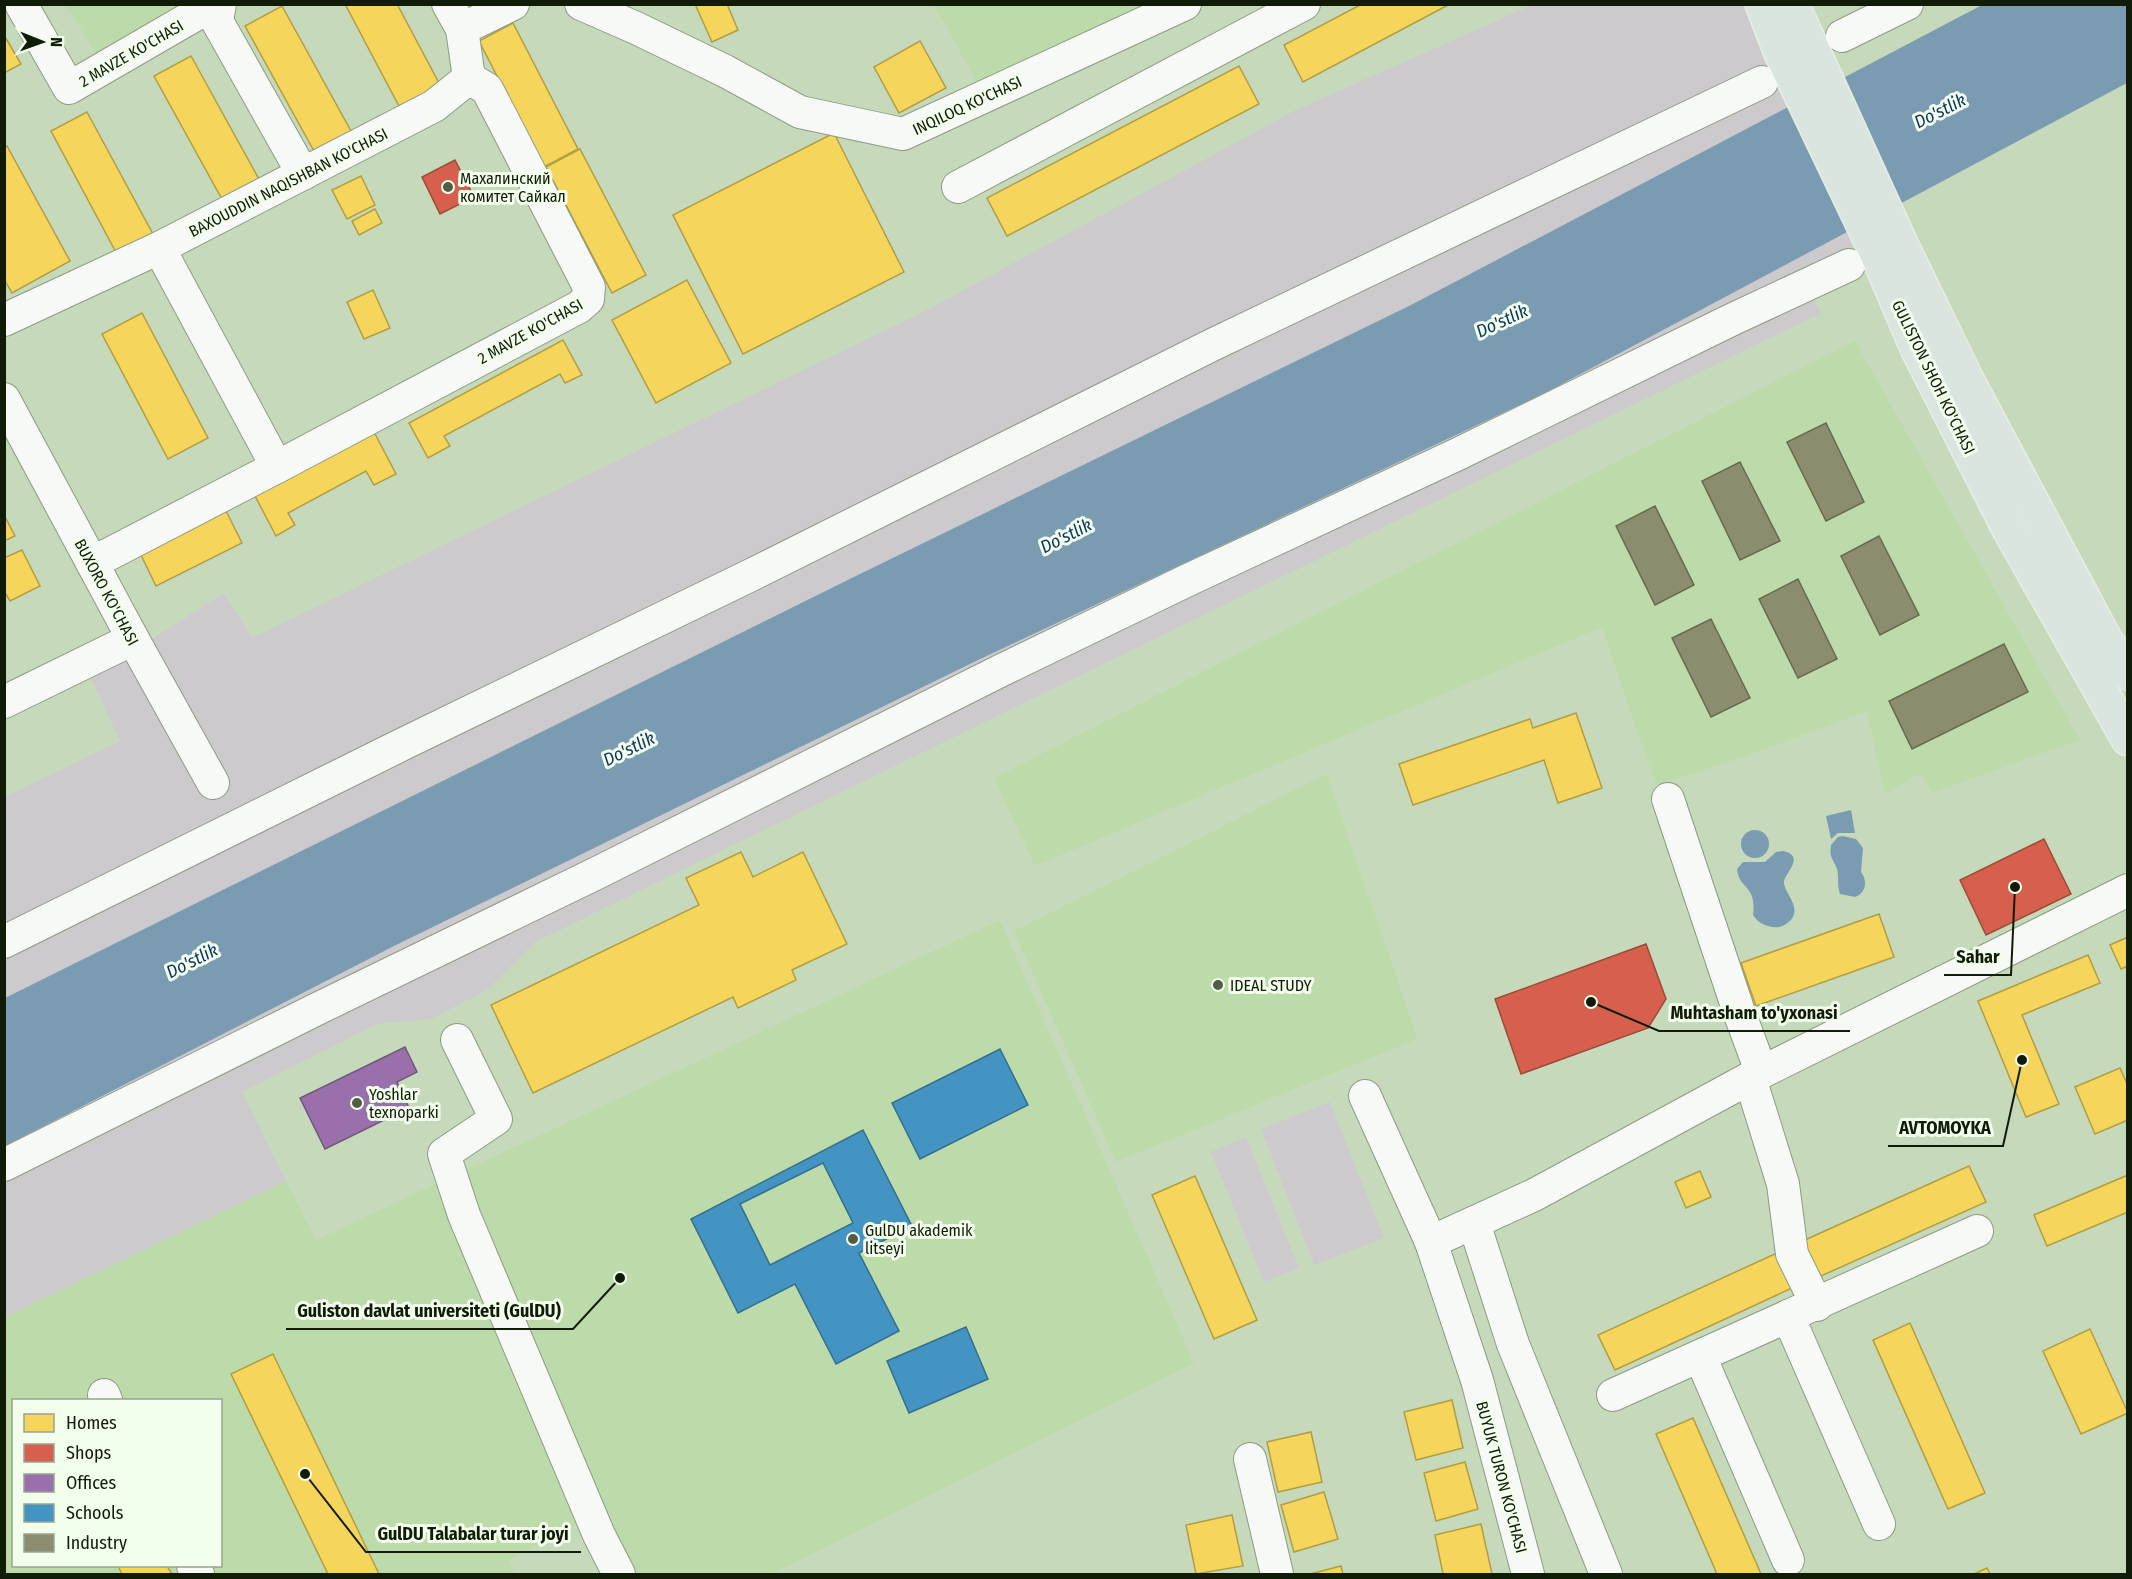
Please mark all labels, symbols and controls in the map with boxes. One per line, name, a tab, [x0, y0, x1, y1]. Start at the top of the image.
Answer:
north arrow	[12, 12, 72, 72]
street label: 2 MAVZE KO'CHASI	[76, 16, 187, 91]
text: N	[47, 37, 66, 47]
street label: INQILOQ KO'CHASI	[910, 72, 1025, 139]
water label: Do'stlik	[1911, 89, 1969, 133]
street label: BAXOUDDIN NAQISHBAN KO'CHASI	[186, 124, 391, 241]
place label: Махалинский комитет Сайкал	[460, 169, 566, 206]
marker: Махалинский комитет Сайкал	[441, 180, 455, 194]
street label: 2 MAVZE KO'CHASI	[474, 295, 586, 368]
street label: GULISTON SHOH KO'CHASI	[1888, 297, 1979, 457]
water label: Do'stlik	[1473, 299, 1532, 343]
water label: Do'stlik	[1037, 514, 1095, 558]
street label: BUXORO KO'CHASI	[70, 536, 143, 649]
water label: Do'stlik	[600, 727, 658, 771]
water label: Do'stlik	[163, 939, 221, 983]
callout: Sahar	[1944, 939, 2011, 975]
text: Sahar	[1956, 946, 2000, 968]
place label: IDEAL STUDY	[1230, 976, 1311, 995]
marker: IDEAL STUDY	[1211, 978, 1225, 992]
callout: Muhtasham to'yxonasi	[1659, 995, 1850, 1031]
text: Muhtasham to'yxonasi	[1670, 1002, 1838, 1024]
place label: Yoshlar texnoparki	[369, 1085, 439, 1122]
marker: Yoshlar texnoparki	[350, 1096, 364, 1110]
callout: AVTOMOYKA	[1888, 1110, 2003, 1146]
text: AVTOMOYKA	[1898, 1117, 1991, 1139]
place label: GulDU akademik litseyi	[865, 1221, 973, 1258]
marker: GulDU akademik litseyi	[846, 1232, 860, 1246]
callout: Guliston davlat universiteti (GulDU)	[286, 1293, 573, 1329]
text: Guliston davlat universiteti (GulDU)	[297, 1300, 561, 1322]
legend	[12, 1399, 222, 1567]
street label: BUYUK TURON KO'CHASI	[1472, 1399, 1531, 1555]
text: Homes	[66, 1412, 117, 1434]
text: Shops	[66, 1442, 111, 1464]
text: Offices	[66, 1472, 116, 1494]
text: Schools	[66, 1502, 124, 1524]
callout: GulDU Talabalar turar joyi	[366, 1516, 581, 1552]
text: GulDU Talabalar turar joyi	[377, 1523, 569, 1545]
text: Industry	[66, 1532, 127, 1554]

